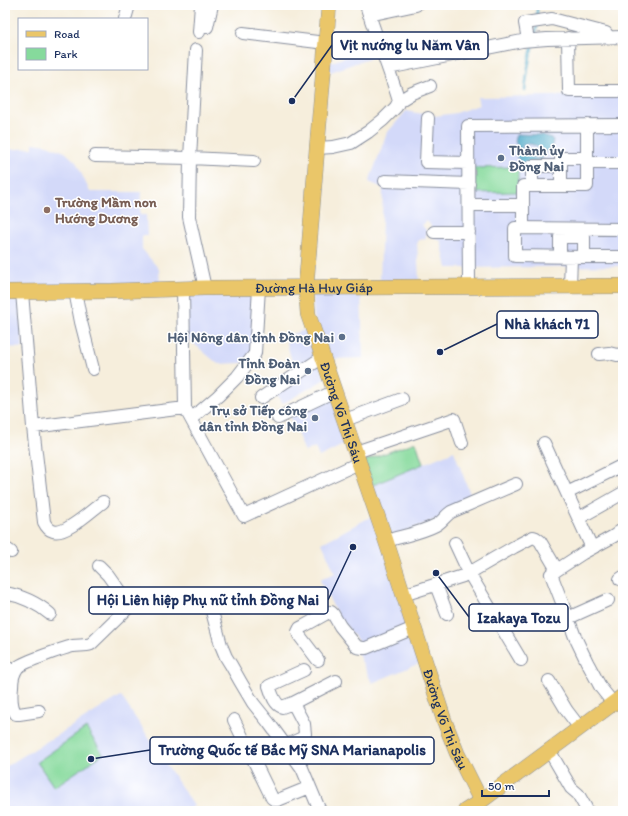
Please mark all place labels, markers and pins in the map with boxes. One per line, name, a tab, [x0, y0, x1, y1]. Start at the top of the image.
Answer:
callout: Vịt nướng lu Năm Vân	[332, 32, 488, 59]
place label: Thành ủy Đồng Nai	[508, 142, 564, 175]
marker: Thành ủy Đồng Nai	[496, 153, 506, 163]
place label: Trường Mầm non Hướng Dương	[54, 194, 157, 227]
marker: Trường Mầm non Hướng Dương	[42, 205, 52, 215]
callout: Nhà khách 71	[497, 311, 598, 338]
place label: Hội Nông dân tỉnh Đồng Nai	[167, 329, 334, 346]
marker: Hội Nông dân tỉnh Đồng Nai	[337, 332, 347, 342]
place label: Tỉnh Đoàn Đồng Nai	[237, 355, 300, 388]
marker: Tỉnh Đoàn Đồng Nai	[303, 366, 313, 376]
place label: Trụ sở Tiếp công dân tỉnh Đồng Nai	[199, 402, 308, 435]
marker: Trụ sở Tiếp công dân tỉnh Đồng Nai	[310, 413, 320, 423]
callout: Hội Liên hiệp Phụ nữ tỉnh Đồng Nai	[89, 587, 328, 614]
callout: Izakaya Tozu	[469, 604, 568, 631]
callout: Trường Quốc tế Bắc Mỹ SNA Marianapolis	[150, 737, 434, 764]

